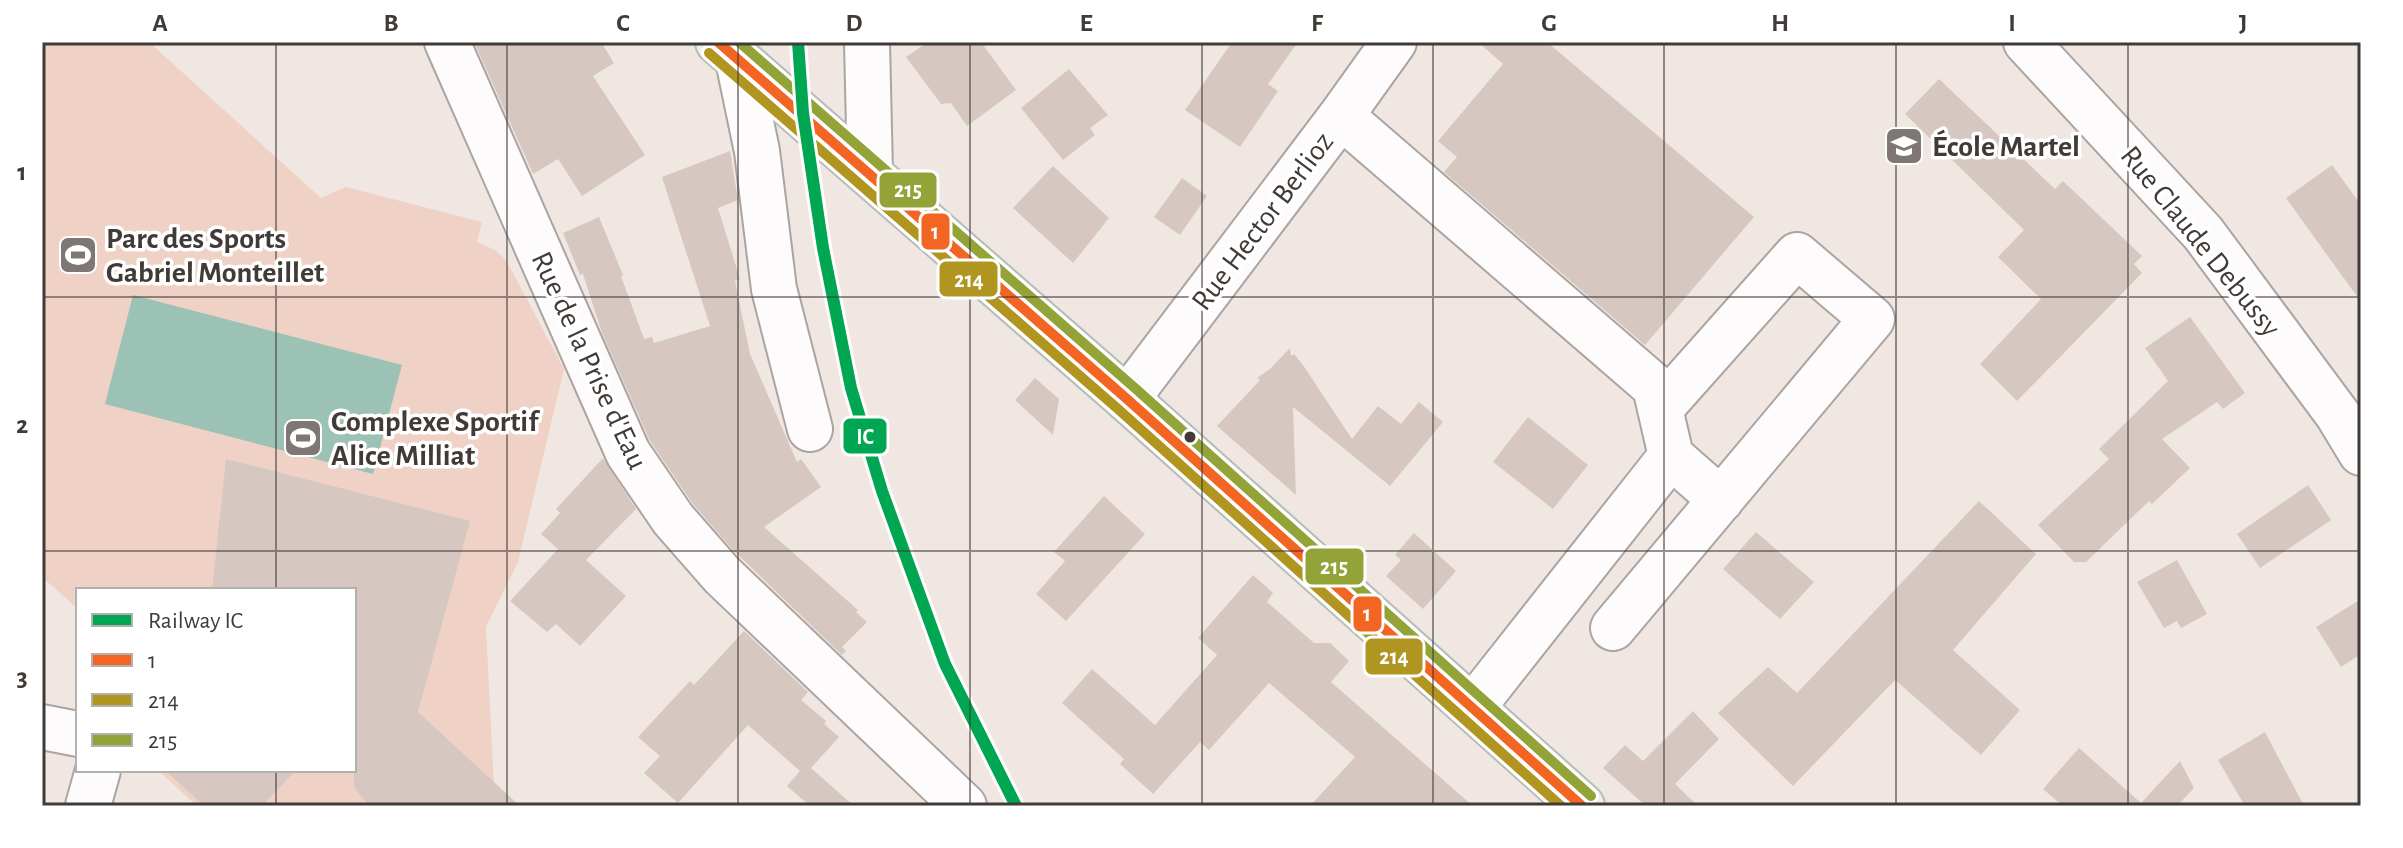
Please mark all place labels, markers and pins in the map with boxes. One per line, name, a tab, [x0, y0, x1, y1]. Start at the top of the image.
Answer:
school or university icon: École Martel	[1883, 125, 1925, 167]
place label: École Martel	[1932, 129, 2080, 162]
place label: Parc des Sports Gabriel Monteillet	[106, 224, 324, 288]
sports icon: Parc des Sports Gabriel Monteillet	[57, 234, 99, 276]
place label: Complexe Sportif Alice Milliat	[331, 407, 540, 471]
sports icon: Complexe Sportif Alice Milliat	[282, 417, 324, 459]
unlabelled marker	[1182, 429, 1198, 445]

